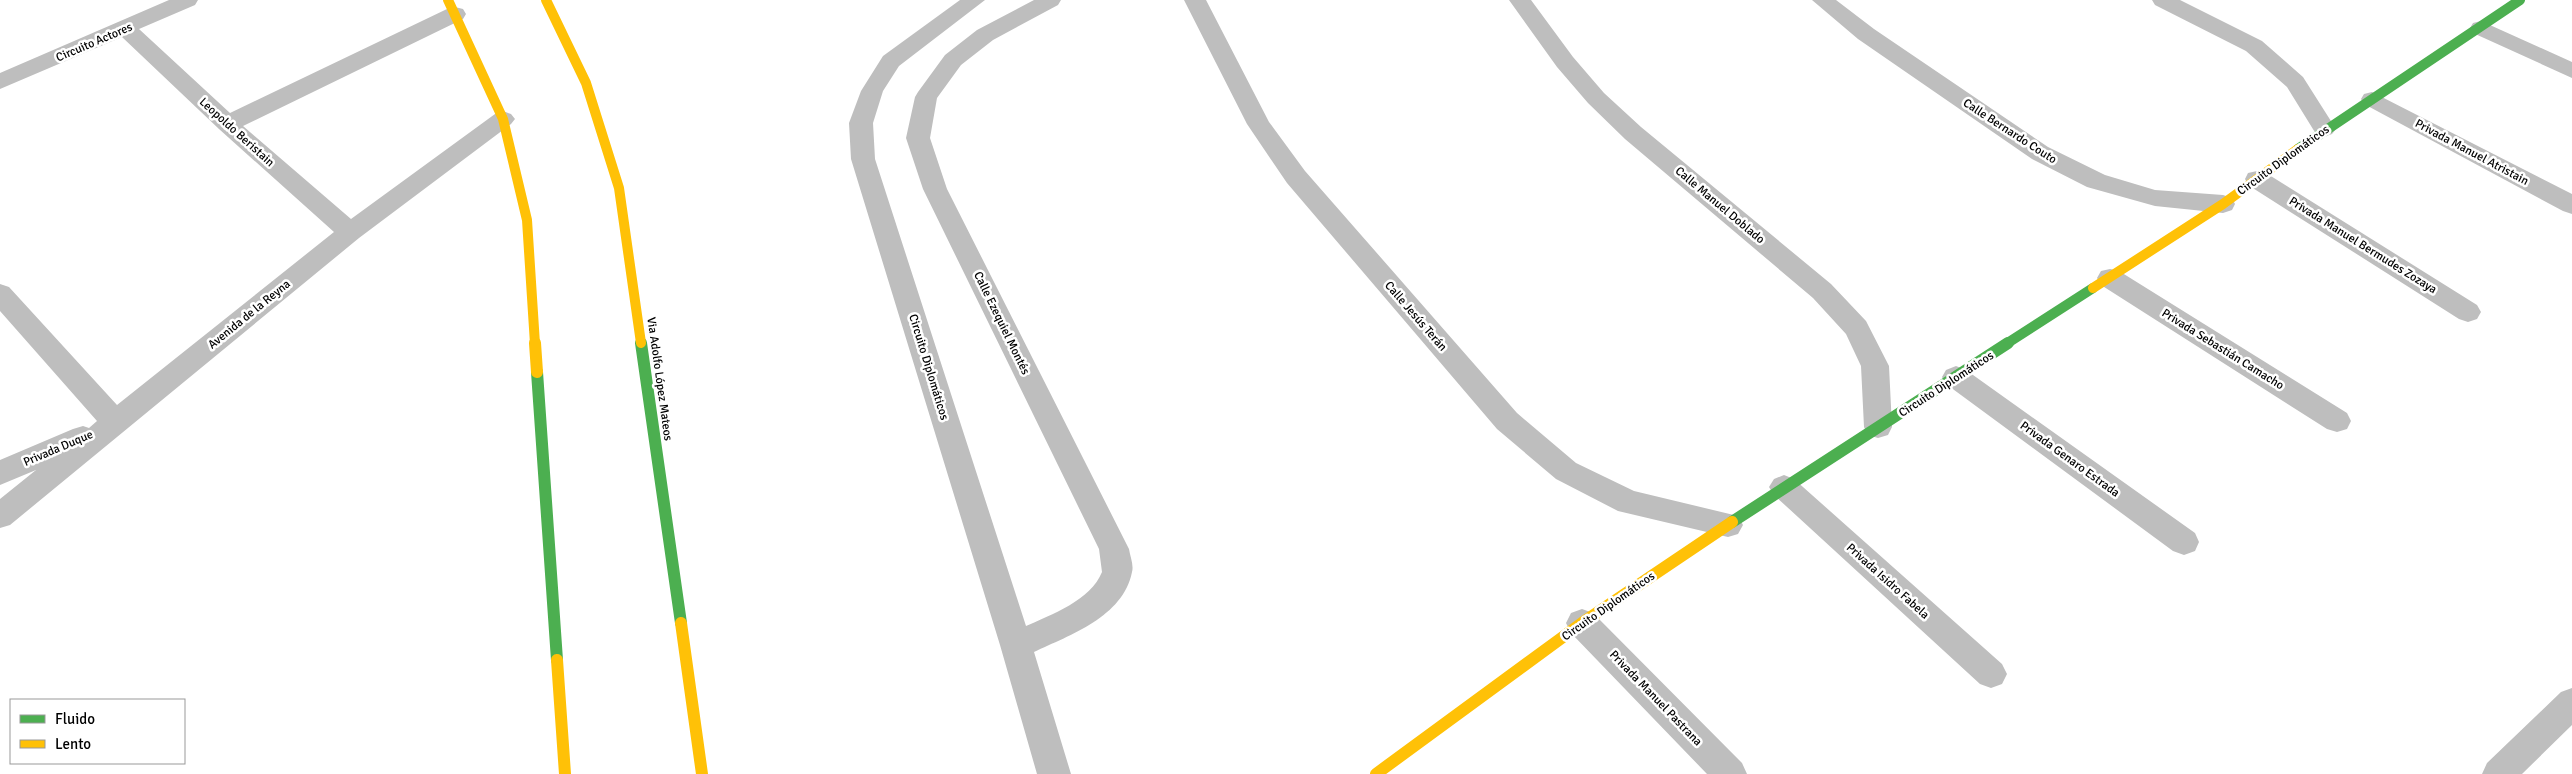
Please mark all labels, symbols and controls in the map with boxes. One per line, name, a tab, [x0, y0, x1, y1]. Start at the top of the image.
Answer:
street label: Circuito Actores	[54, 20, 135, 65]
street label: Leopoldo Beristain	[196, 95, 277, 170]
street label: Calle Bernardo Couto	[1960, 95, 2059, 167]
street label: Privada Manuel Atristain	[2412, 116, 2531, 189]
street label: Circuito Diplomáticos	[2234, 122, 2332, 199]
street label: Calle Manuel Doblado	[1672, 164, 1767, 247]
street label: Privada Manuel Bermudes Zozaya	[2286, 194, 2439, 297]
street label: Calle Ezequiel Montés	[970, 269, 1033, 377]
street label: Avenida de la Reyna	[205, 277, 294, 352]
street label: Calle Jesús Terán	[1381, 278, 1450, 354]
street label: Privada Sebastián Camacho	[2159, 306, 2287, 393]
street label: Circuito Diplomáticos	[905, 312, 952, 422]
street label: Via Adolfo López Mateos	[643, 316, 676, 442]
street label: Circuito Diplomáticos	[1896, 348, 1997, 421]
street label: Privada Genaro Estrada	[2017, 418, 2122, 501]
street label: Privada Duque	[21, 427, 95, 470]
street label: Privada Isidro Fabela	[1843, 540, 1932, 623]
street label: Circuito Diplomáticos	[1559, 569, 1658, 644]
street label: Privada Manuel Pastrana	[1606, 647, 1705, 749]
legend	[10, 699, 185, 764]
text: Fluido	[55, 710, 95, 728]
text: Lento	[55, 735, 91, 753]

